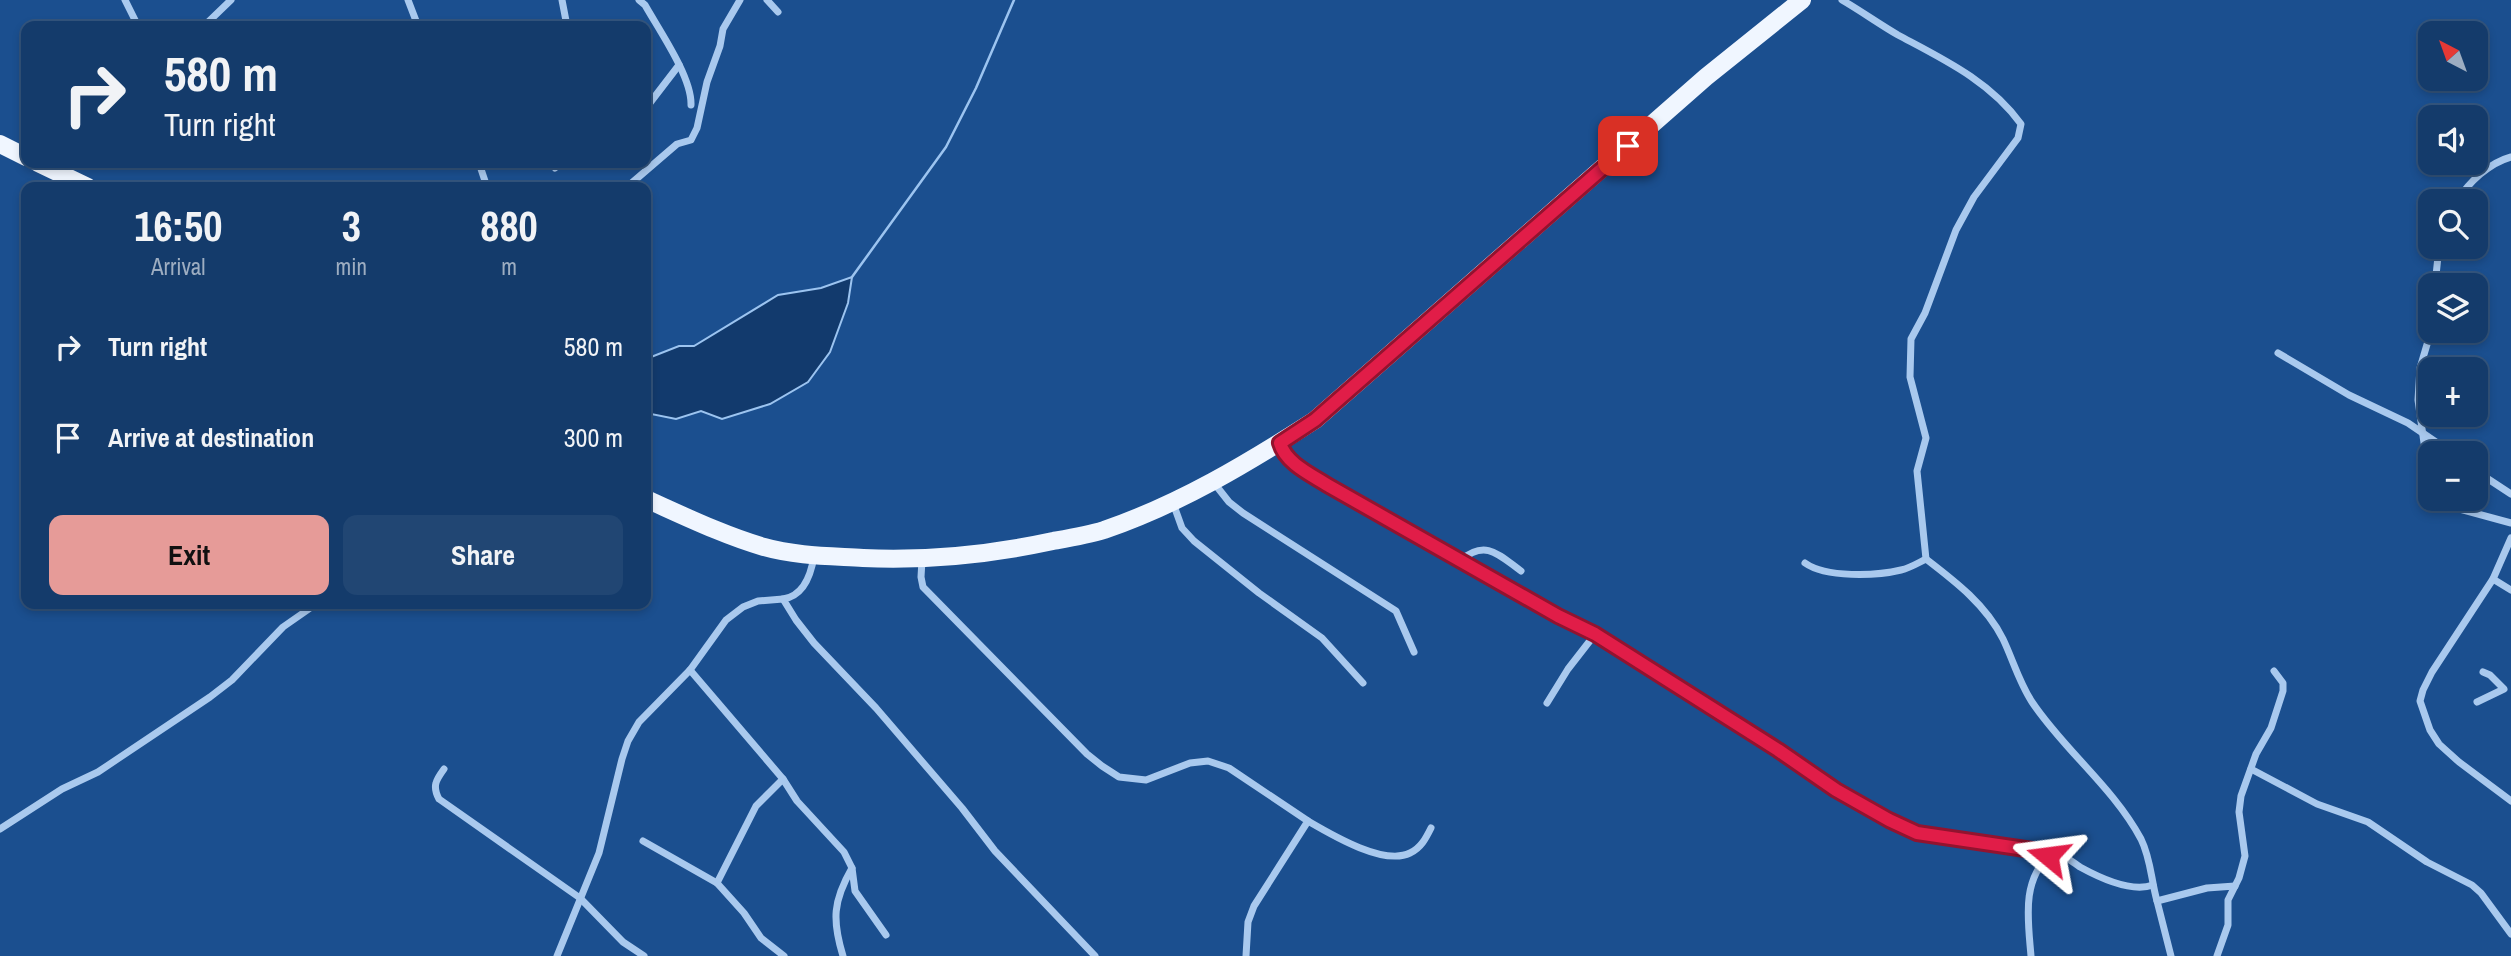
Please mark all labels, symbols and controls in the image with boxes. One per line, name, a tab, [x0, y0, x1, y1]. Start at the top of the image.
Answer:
north arrow	[2418, 21, 2488, 91]
map controls	[2418, 21, 2488, 511]
text: 580 m	[164, 40, 278, 106]
icon: right	[49, 49, 140, 140]
text: Turn right	[164, 103, 276, 146]
button: sound	[2418, 105, 2488, 175]
pin	[1598, 116, 1658, 176]
icon: arrive	[1609, 127, 1647, 165]
button: search	[2418, 189, 2488, 259]
text: 16:50	[134, 198, 222, 254]
text: 3	[342, 198, 361, 254]
text: 880	[480, 198, 538, 254]
text: Arrival	[151, 251, 206, 282]
text: min	[336, 251, 367, 282]
text: m	[501, 251, 517, 282]
button: layers	[2418, 273, 2488, 343]
icon: right	[49, 328, 87, 366]
text: Turn right	[108, 329, 207, 364]
text: 580 m	[564, 329, 623, 364]
button: +	[2418, 357, 2488, 427]
icon: arrive	[49, 419, 87, 457]
text: Arrive at destination	[108, 420, 314, 455]
text: 300 m	[564, 420, 623, 455]
button: −	[2418, 441, 2488, 511]
button: Exit	[49, 515, 329, 595]
button: Share	[343, 515, 623, 595]
position arrow	[2011, 819, 2085, 893]

